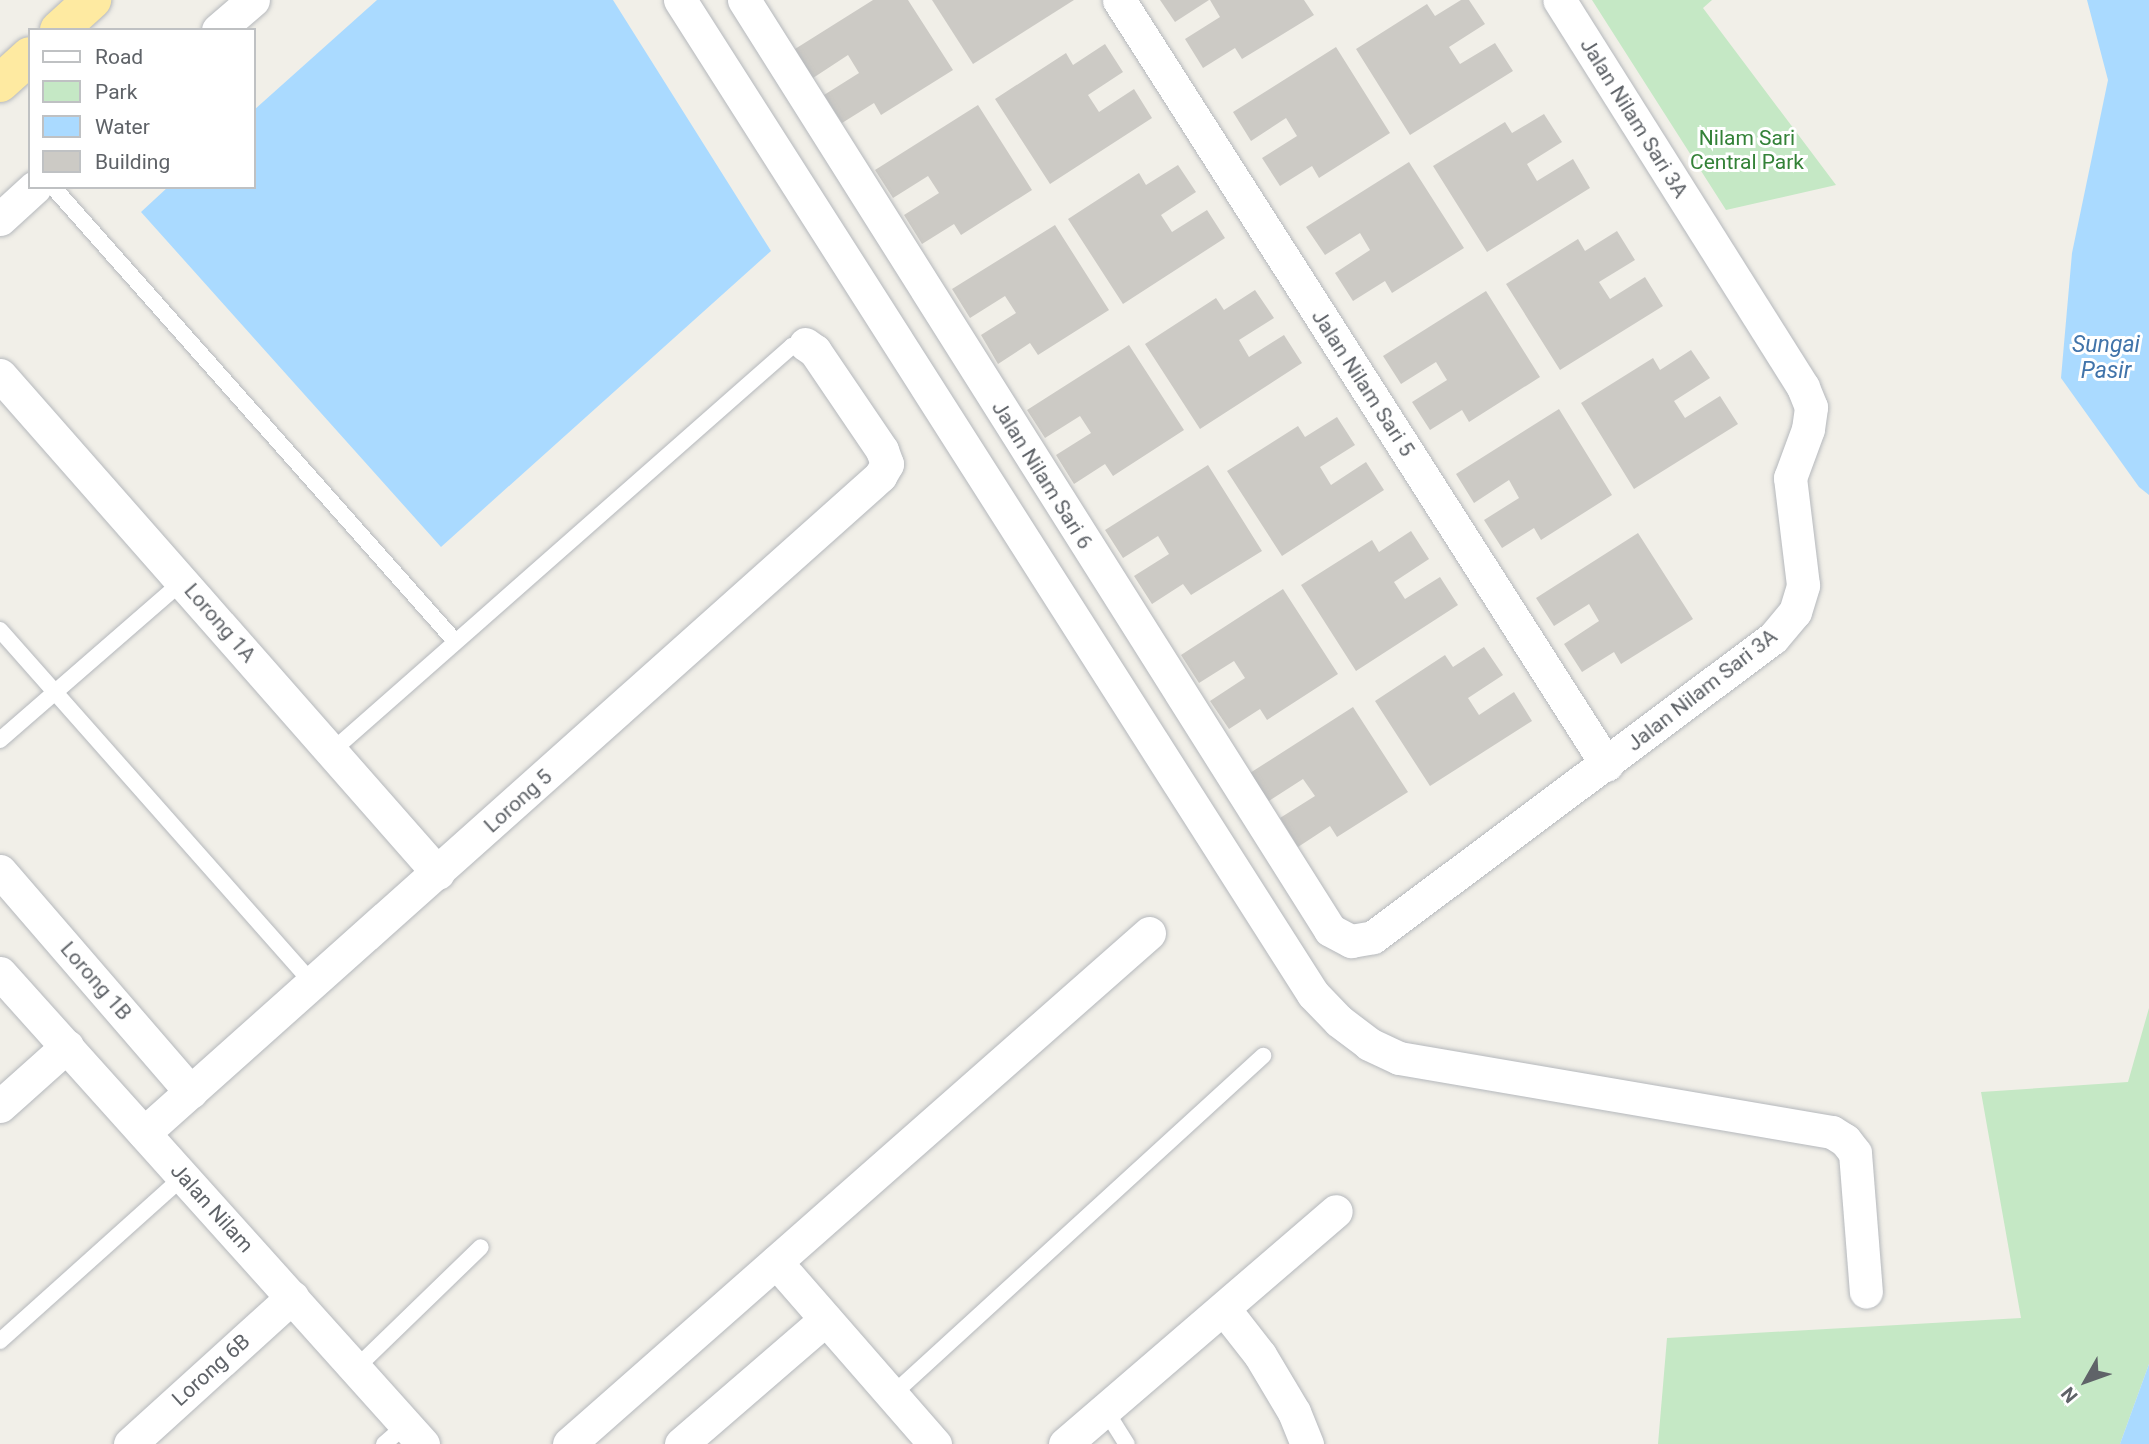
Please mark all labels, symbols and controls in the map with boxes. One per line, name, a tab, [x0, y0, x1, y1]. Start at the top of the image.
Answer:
legend	[28, 28, 256, 189]
street label: Jalan Nilam Sari 3A	[1575, 34, 1693, 202]
text: Road	[95, 45, 143, 69]
text: Park	[95, 80, 137, 104]
text: Water	[95, 115, 150, 139]
park label: Nilam Sari Central Park	[1690, 125, 1804, 175]
text: Building	[95, 150, 170, 174]
street label: Jalan Nilam Sari 5	[1306, 305, 1420, 461]
water label: Sungai Pasir	[2072, 331, 2140, 385]
street label: Jalan Nilam Sari 6	[986, 396, 1098, 554]
street label: Lorong 1A	[179, 578, 261, 668]
street label: Jalan Nilam Sari 3A	[1622, 624, 1782, 756]
street label: Lorong 5	[479, 764, 557, 838]
street label: Lorong 1B	[55, 937, 137, 1025]
street label: Jalan Nilam	[165, 1158, 259, 1258]
street label: Lorong 6B	[167, 1329, 255, 1411]
north arrow	[2051, 1346, 2121, 1416]
text: N	[2056, 1382, 2083, 1407]

